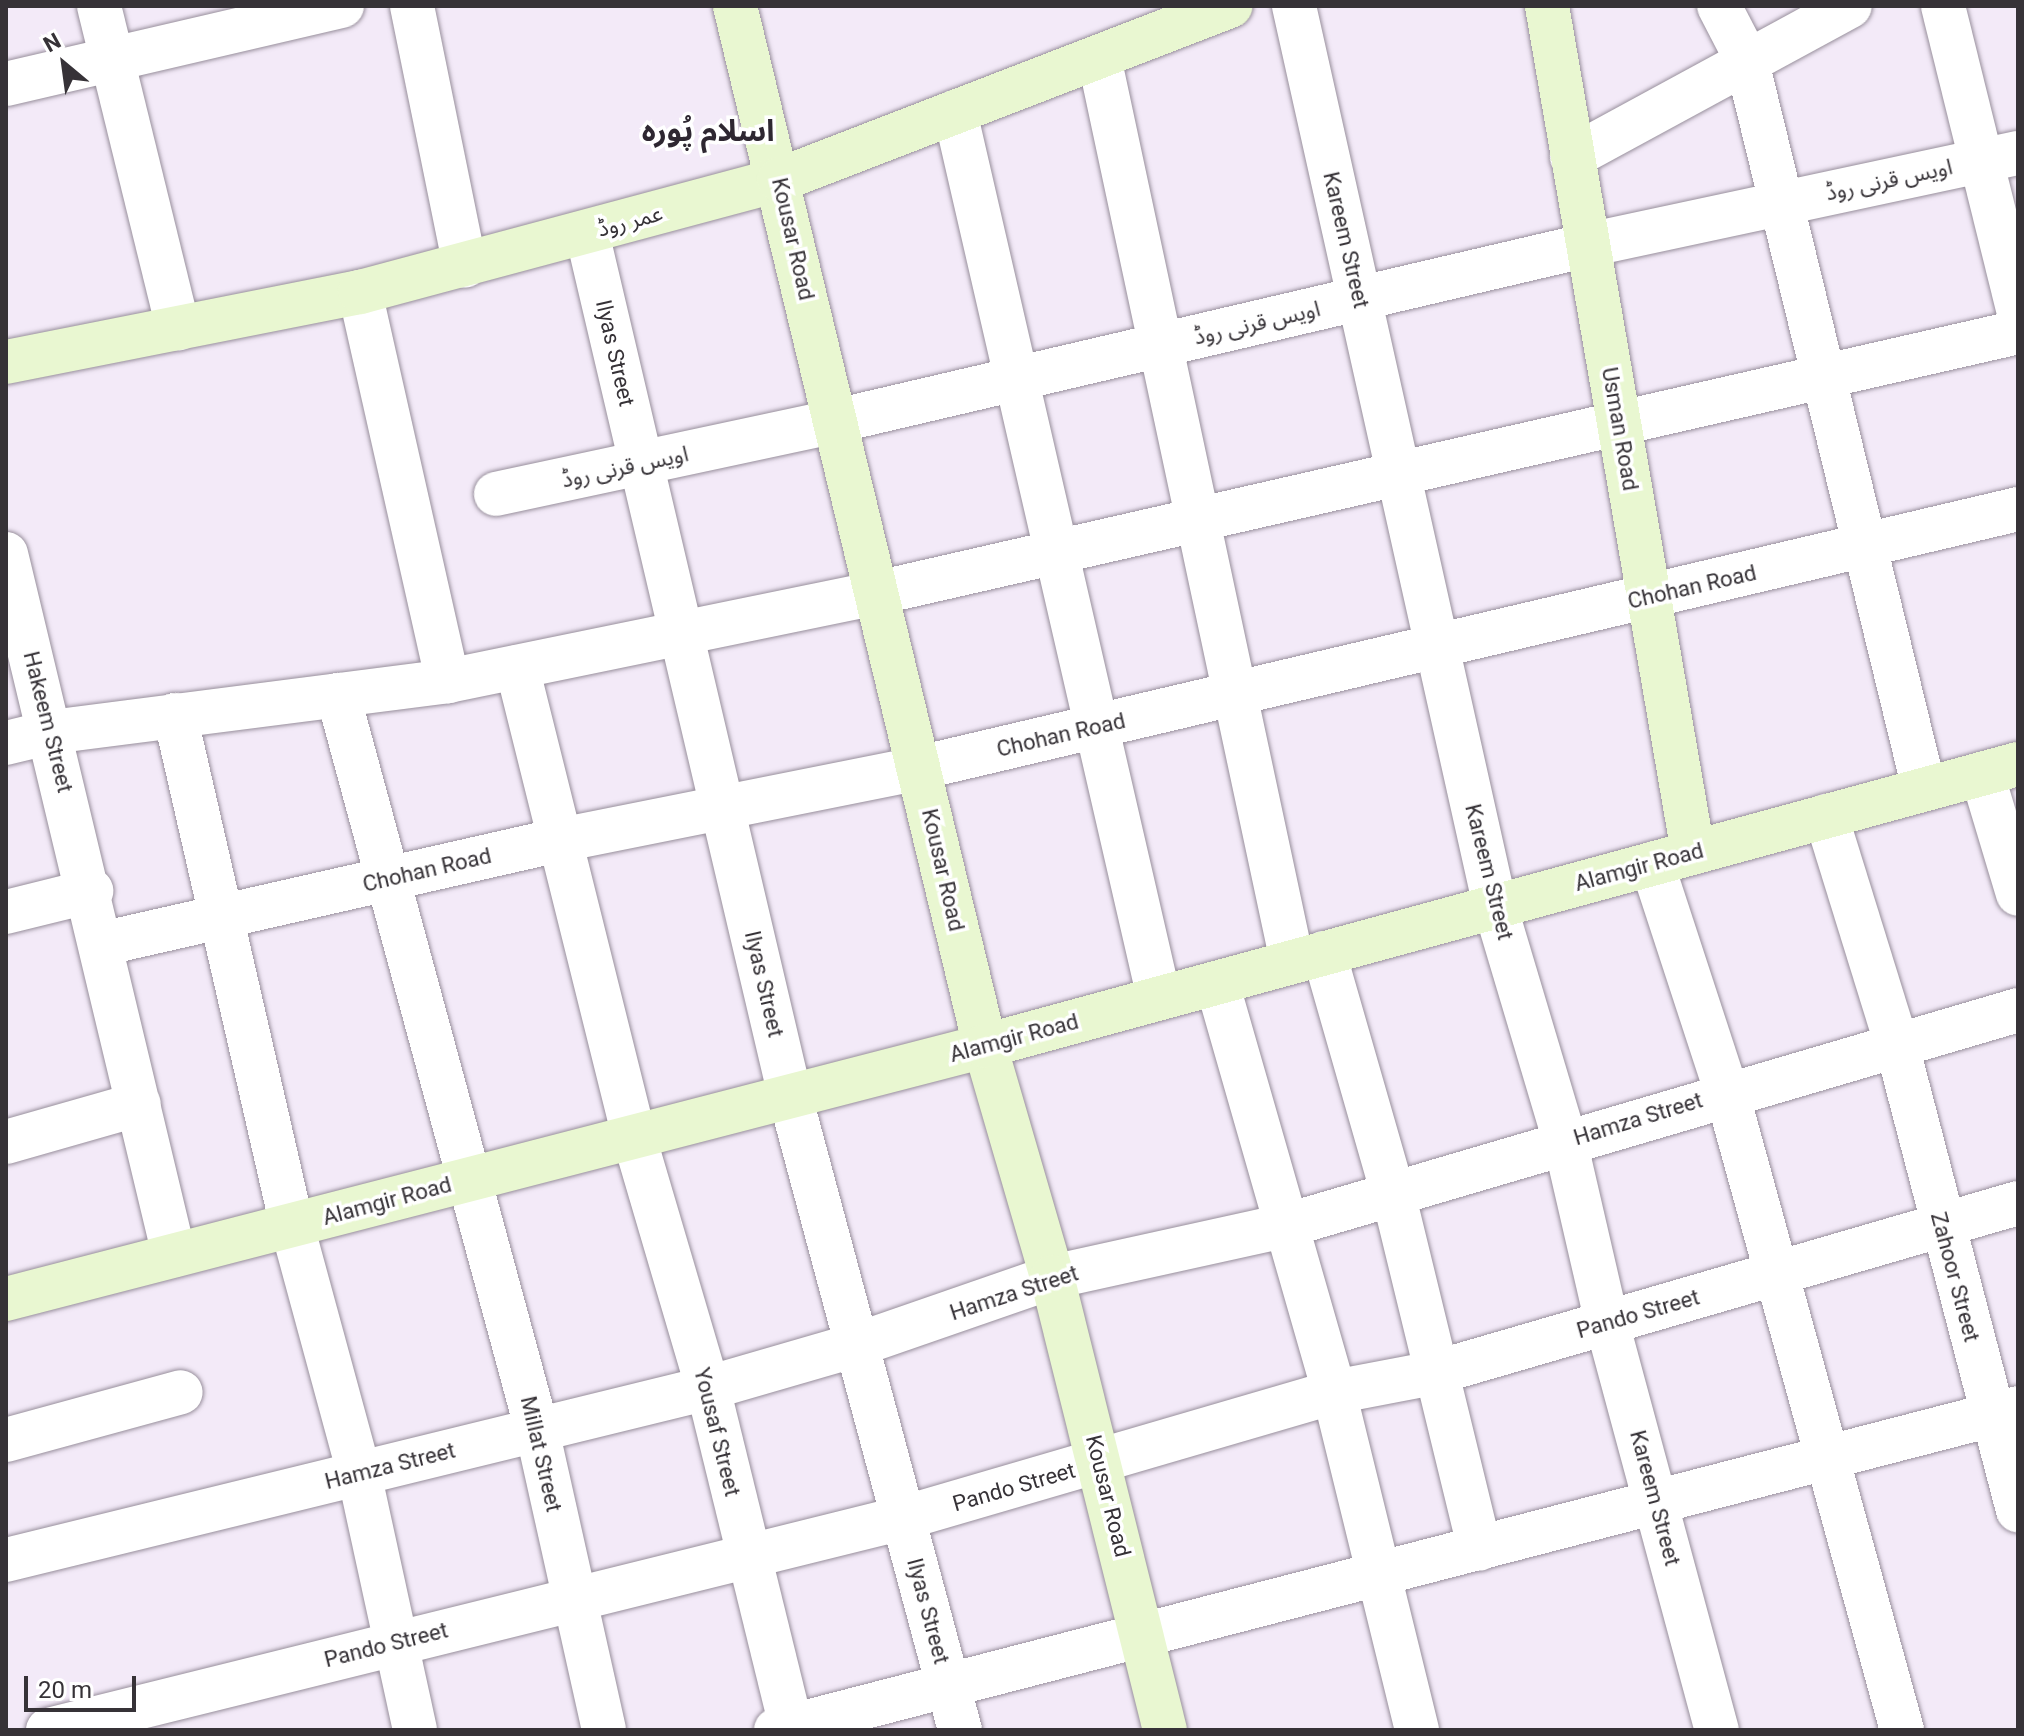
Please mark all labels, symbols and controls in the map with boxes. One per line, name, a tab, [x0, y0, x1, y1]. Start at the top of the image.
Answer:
north arrow	[24, 24, 104, 104]
text: N	[39, 28, 65, 57]
district label: اسلام پُورہ	[642, 113, 774, 149]
street label: اویس قرنی روڈ	[1823, 154, 1955, 206]
street label: Kareem Street	[1317, 169, 1375, 311]
street label: Kousar Road	[766, 175, 820, 303]
street label: عمر روڈ	[595, 200, 665, 242]
street label: اویس قرنی روڈ	[1191, 296, 1323, 350]
street label: Ilyas Street	[590, 297, 640, 409]
street label: Usman Road	[1596, 365, 1644, 493]
street label: اویس قرنی روڈ	[559, 441, 691, 493]
street label: Chohan Road	[1625, 559, 1759, 615]
street label: Hakeem Street	[18, 649, 78, 795]
street label: Chohan Road	[994, 707, 1128, 763]
street label: Kareem Street	[1459, 801, 1519, 943]
street label: Kousar Road	[916, 806, 970, 934]
street label: Alamgir Road	[1572, 837, 1706, 897]
street label: Chohan Road	[360, 842, 494, 898]
street label: Ilyas Street	[739, 928, 789, 1040]
street label: Alamgir Road	[947, 1008, 1081, 1068]
street label: Hamza Street	[1570, 1087, 1706, 1151]
street label: Alamgir Road	[320, 1171, 454, 1231]
street label: Zahoor Street	[1925, 1209, 1985, 1345]
street label: Hamza Street	[947, 1260, 1081, 1326]
street label: Pando Street	[1574, 1284, 1702, 1344]
street label: Yousaf Street	[688, 1365, 746, 1499]
street label: Millat Street	[515, 1394, 567, 1514]
street label: Kareem Street	[1624, 1427, 1686, 1569]
street label: Kousar Road	[1080, 1432, 1136, 1560]
street label: Hamza Street	[322, 1437, 458, 1495]
street label: Pando Street	[950, 1457, 1078, 1517]
street label: Ilyas Street	[901, 1555, 955, 1667]
street label: Pando Street	[322, 1617, 450, 1673]
scale bar	[28, 1660, 140, 1710]
text: 20 m	[38, 1676, 92, 1704]

